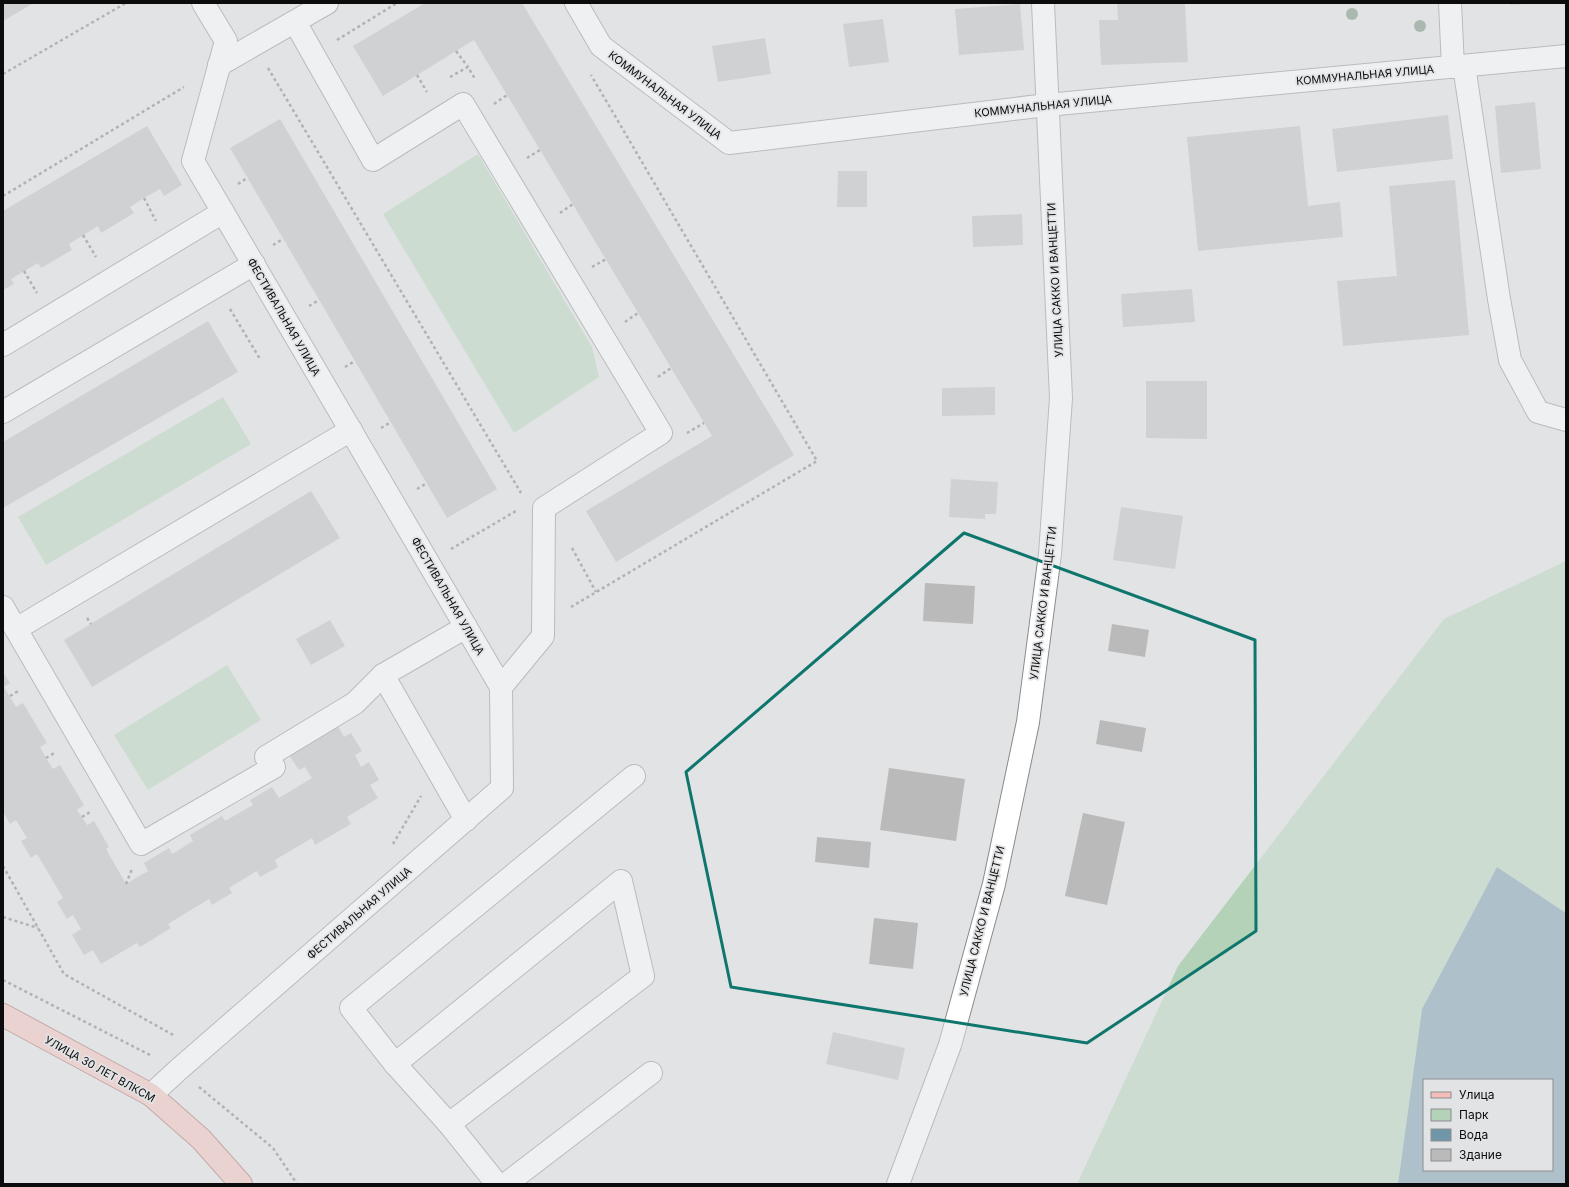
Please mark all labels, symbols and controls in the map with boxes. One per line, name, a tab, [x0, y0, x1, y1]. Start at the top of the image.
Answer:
street label: КОММУНАЛЬНАЯ УЛИЦА	[606, 48, 725, 142]
street label: КОММУНАЛЬНАЯ УЛИЦА	[1296, 62, 1435, 88]
street label: КОММУНАЛЬНАЯ УЛИЦА	[974, 92, 1113, 120]
street label: УЛИЦА САККО И ВАНЦЕТТИ	[1044, 202, 1066, 358]
street label: ФЕСТИВАЛЬНАЯ УЛИЦА	[244, 255, 324, 379]
street label: УЛИЦА САККО И ВАНЦЕТТИ	[1027, 525, 1059, 681]
street label: ФЕСТИВАЛЬНАЯ УЛИЦА	[408, 534, 488, 658]
street label: УЛИЦА САККО И ВАНЦЕТТИ	[956, 844, 1008, 998]
street label: ФЕСТИВАЛЬНАЯ УЛИЦА	[304, 863, 415, 962]
street label: УЛИЦА 30 ЛЕТ ВЛКСМ	[42, 1033, 158, 1105]
legend	[1423, 1079, 1553, 1171]
text: Улица	[1459, 1087, 1494, 1102]
text: Парк	[1459, 1107, 1489, 1122]
text: Вода	[1459, 1127, 1488, 1142]
text: Здание	[1459, 1147, 1502, 1162]

